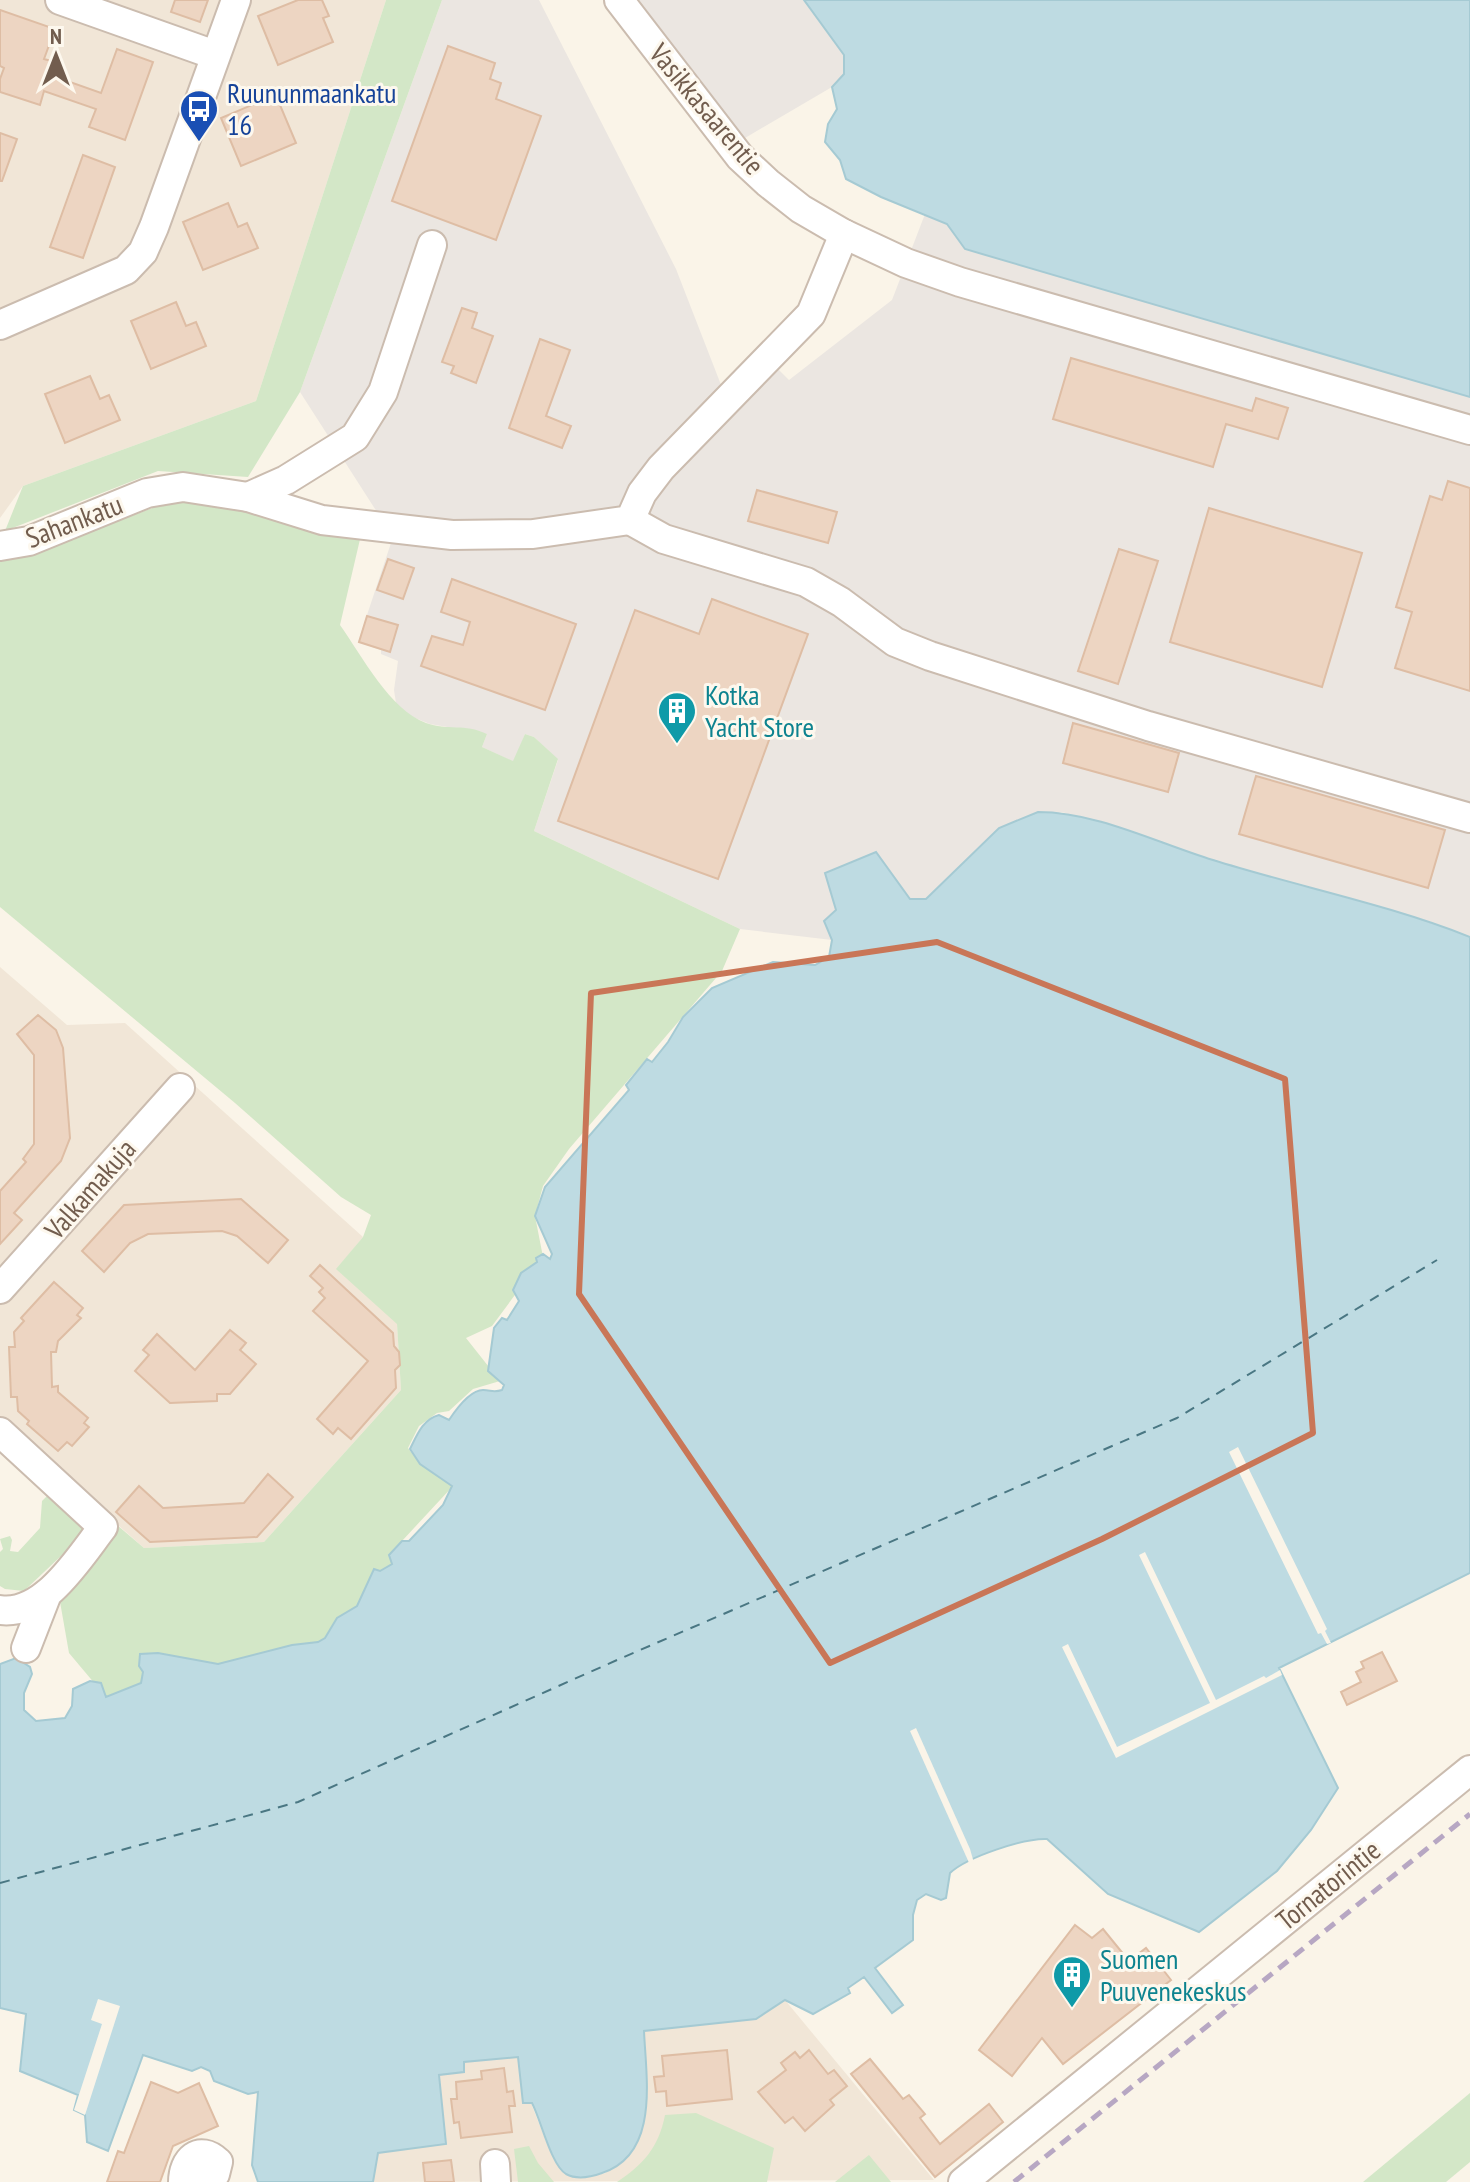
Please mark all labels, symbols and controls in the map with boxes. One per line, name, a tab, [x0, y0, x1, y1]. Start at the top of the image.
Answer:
north arrow	[16, 16, 96, 96]
text: N	[50, 22, 62, 50]
street label: Vasikkasaarentie	[641, 35, 773, 182]
place label: Ruununmaankatu 16	[227, 74, 396, 143]
bus stop icon: Ruununmaankatu 16	[178, 88, 220, 143]
street label: Sahankatu	[20, 485, 128, 556]
place label: Kotka Yacht Store	[705, 676, 814, 745]
building icon: Kotka Yacht Store	[656, 690, 698, 745]
street label: Valkamakuja	[35, 1131, 143, 1247]
street label: Tornatorintie	[1268, 1831, 1387, 1938]
place label: Suomen Puuvenekeskus	[1100, 1940, 1247, 2009]
building icon: Suomen Puuvenekeskus	[1051, 1954, 1093, 2009]

